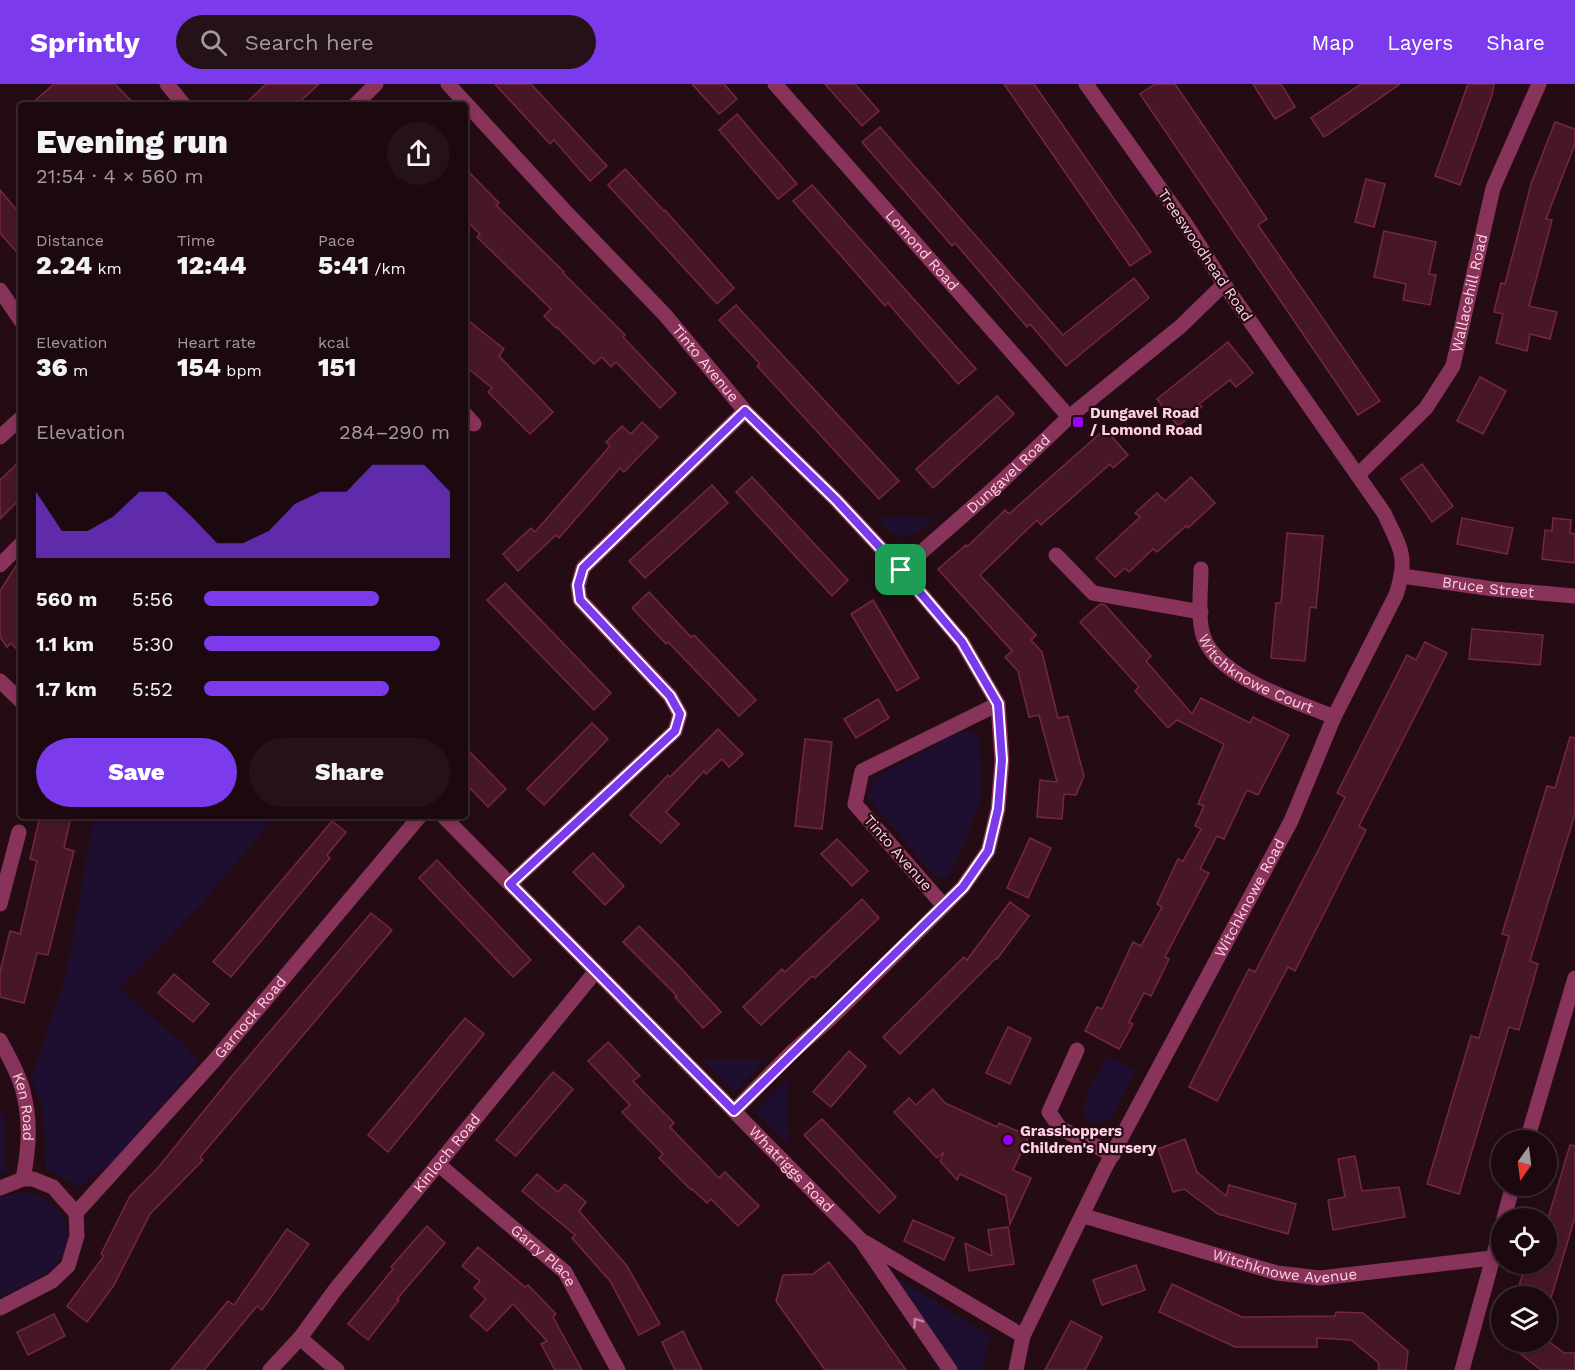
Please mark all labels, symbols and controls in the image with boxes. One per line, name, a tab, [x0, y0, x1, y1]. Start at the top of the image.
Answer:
search box	[176, 15, 596, 69]
text: Sprintly	[30, 26, 140, 59]
icon: search	[197, 26, 230, 59]
text: Search here	[245, 30, 374, 55]
text: Map	[1311, 30, 1354, 55]
text: Layers	[1387, 30, 1453, 55]
text: Share	[1486, 30, 1545, 55]
text: Evening run	[36, 122, 228, 161]
button: share	[387, 122, 450, 185]
text: 21:54 · 4 × 560 m	[36, 164, 203, 188]
street label: Treeswoodhead Road	[1154, 185, 1256, 325]
street label: Lomond Road	[882, 206, 962, 294]
text: Distance	[36, 231, 104, 250]
text: Time	[177, 231, 215, 250]
text: Pace	[318, 231, 355, 250]
street label: Wallacehill Road	[1447, 232, 1491, 354]
text: 2.24	[36, 250, 92, 280]
text: 12:44	[177, 250, 246, 280]
text: 5:41	[318, 250, 369, 280]
text: km	[92, 259, 122, 278]
text: /km	[369, 259, 406, 278]
street label: Tinto Avenue	[668, 321, 743, 406]
text: Elevation	[36, 333, 107, 352]
text: Heart rate	[177, 333, 256, 352]
text: kcal	[318, 333, 350, 352]
text: 36	[36, 352, 68, 382]
text: 154	[177, 352, 221, 382]
text: 151	[318, 352, 356, 382]
text: m	[68, 361, 88, 380]
text: bpm	[221, 361, 262, 380]
place label: Dungavel Road / Lomond Road	[1090, 404, 1203, 439]
marker: Dungavel Road / Lomond Road	[1071, 415, 1085, 429]
text: Elevation	[36, 420, 125, 444]
text: 284–290 m	[339, 420, 450, 444]
street label: Dungavel Road	[963, 431, 1054, 517]
pin	[875, 544, 926, 595]
icon: arrive	[884, 553, 917, 586]
street label: Bruce Street	[1441, 573, 1536, 602]
text: 560 m	[36, 587, 97, 611]
text: 5:56	[132, 587, 173, 611]
street label: Witchknowe Court	[1194, 631, 1316, 717]
text: 1.1 km	[36, 632, 94, 656]
text: 5:30	[132, 632, 174, 656]
text: 1.7 km	[36, 677, 97, 701]
text: 5:52	[132, 677, 173, 701]
button: Save	[36, 738, 237, 807]
button: Share	[249, 738, 450, 807]
street label: Tinto Avenue	[860, 811, 936, 895]
street label: Witchknowe Road	[1211, 836, 1289, 960]
street label: Garnock Road	[211, 973, 290, 1062]
street label: Ken Road	[9, 1070, 37, 1141]
street label: Kinloch Road	[409, 1110, 484, 1196]
street label: Whatriggs Road	[745, 1122, 838, 1216]
place label: Grasshoppers Children's Nursery	[1020, 1122, 1157, 1157]
north arrow	[1491, 1130, 1557, 1196]
map controls	[1491, 1130, 1557, 1352]
marker: Grasshoppers Children's Nursery	[1001, 1133, 1015, 1147]
button: locate	[1491, 1208, 1557, 1274]
street label: Garry Place	[507, 1221, 580, 1289]
street label: Witchknowe Avenue	[1210, 1245, 1358, 1287]
button: layers	[1491, 1286, 1557, 1352]
one-way arrow	[913, 1318, 924, 1329]

